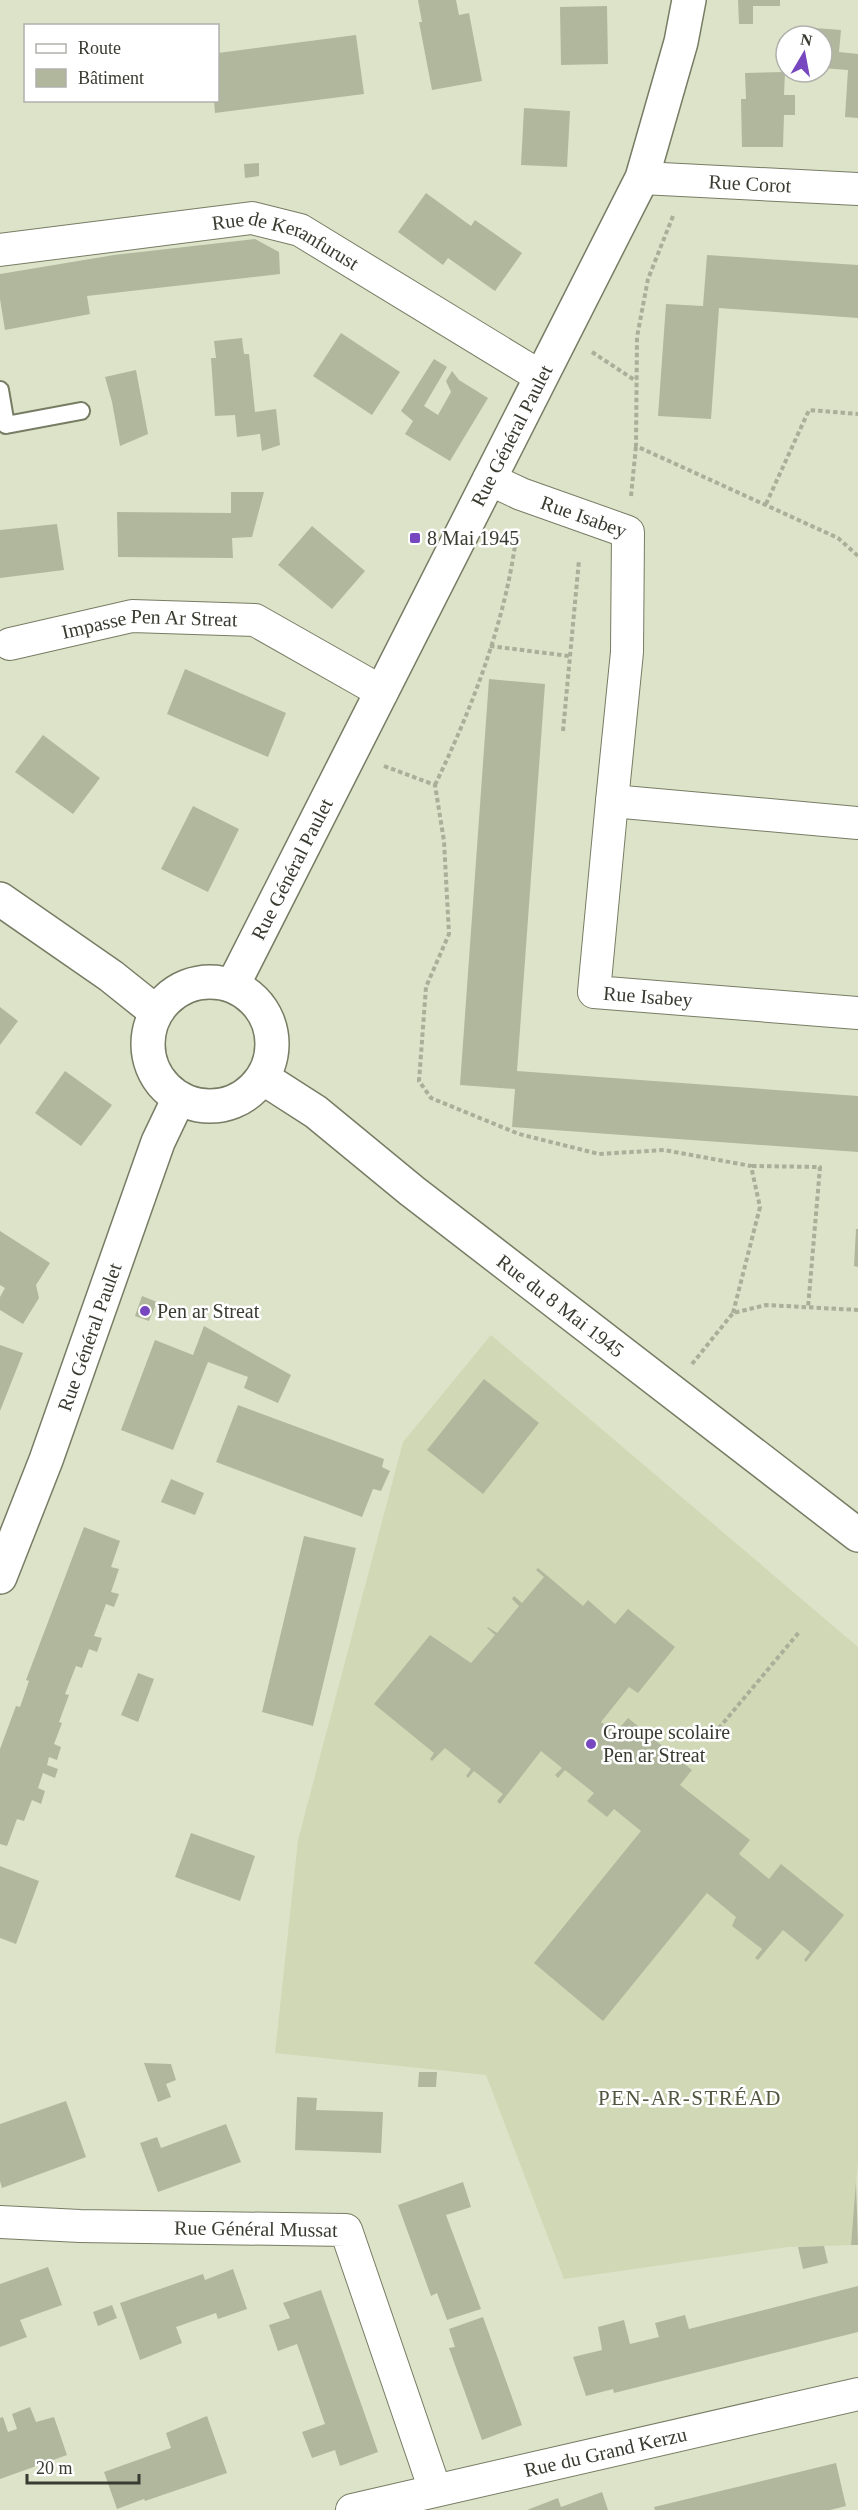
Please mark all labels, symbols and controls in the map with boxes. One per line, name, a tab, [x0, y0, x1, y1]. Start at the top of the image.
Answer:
legend	[24, 24, 219, 102]
north arrow	[774, 24, 834, 84]
text: N	[799, 30, 814, 49]
text: Route	[78, 38, 121, 58]
text: Bâtiment	[78, 68, 144, 88]
street label: Rue Corot	[708, 170, 792, 197]
street label: Rue de Keranfurust	[211, 207, 363, 274]
street label: Rue Général Paulet	[466, 361, 557, 510]
street label: Rue Isabey	[538, 491, 630, 543]
place label: 8 Mai 1945	[427, 527, 519, 549]
marker: 8 Mai 1945	[408, 531, 422, 545]
street label: Impasse Pen Ar Streat	[60, 605, 238, 643]
street label: Rue Général Paulet	[247, 794, 337, 943]
street label: Rue Isabey	[603, 982, 693, 1012]
street label: Rue du 8 Mai 1945	[493, 1250, 629, 1362]
street label: Rue Général Paulet	[53, 1260, 126, 1414]
place label: Pen ar Streat	[157, 1300, 260, 1322]
marker: Pen ar Streat	[138, 1304, 152, 1318]
place label: Groupe scolaire Pen ar Streat	[603, 1721, 730, 1766]
marker: Groupe scolaire Pen ar Streat	[584, 1737, 598, 1751]
district label: PEN-AR-STRÉAD	[598, 2086, 782, 2110]
street label: Rue Général Mussat	[174, 2216, 338, 2241]
street label: Rue du Grand Kerzu	[522, 2423, 689, 2481]
scale bar	[27, 2447, 140, 2485]
text: 20 m	[36, 2458, 73, 2478]

